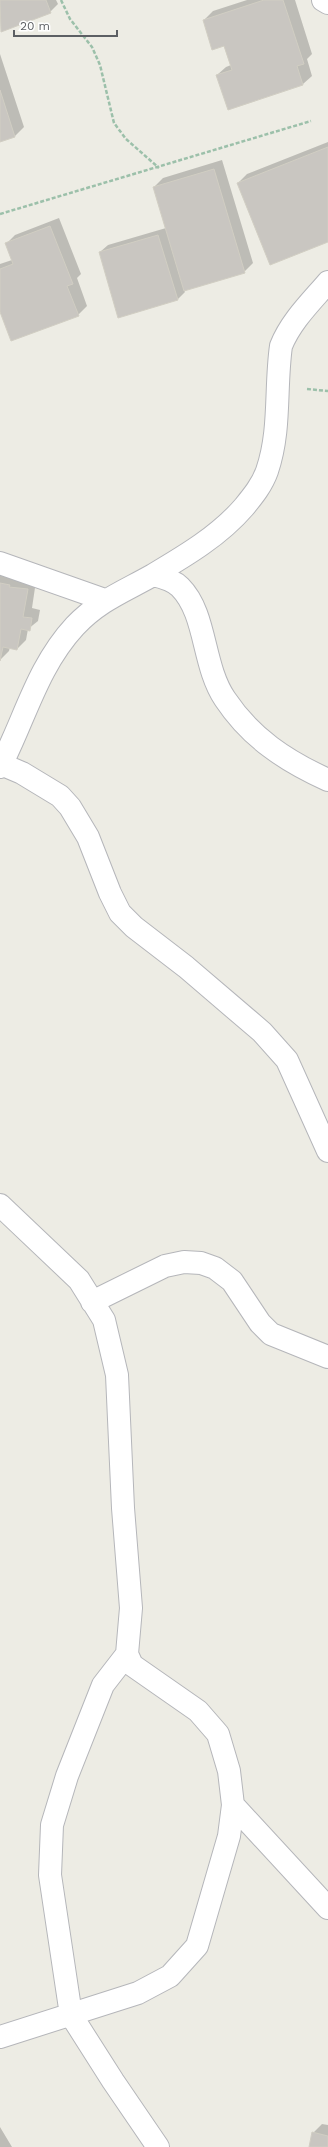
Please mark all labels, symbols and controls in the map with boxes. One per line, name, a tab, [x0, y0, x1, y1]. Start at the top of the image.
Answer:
scale bar	[14, 12, 117, 38]
text: 20 m	[20, 19, 50, 33]

